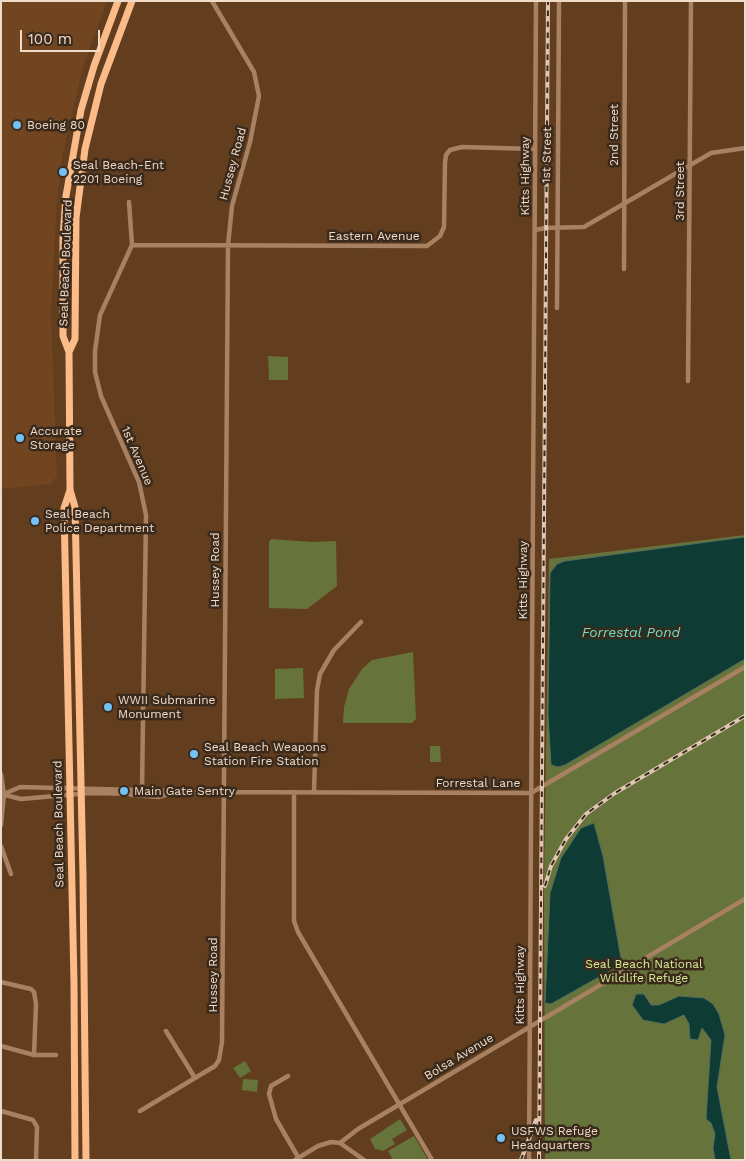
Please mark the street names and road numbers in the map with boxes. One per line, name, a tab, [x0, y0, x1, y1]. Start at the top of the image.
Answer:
street label: 2nd Street	[607, 104, 621, 166]
street label: Hussey Road	[216, 126, 250, 202]
street label: 1st Street	[539, 127, 555, 183]
street label: Kitts Highway	[518, 136, 532, 216]
street label: 3rd Street	[673, 161, 687, 221]
street label: Seal Beach Boulevard	[57, 199, 75, 327]
street label: Eastern Avenue	[328, 229, 420, 243]
street label: 1st Avenue	[118, 424, 156, 488]
street label: Hussey Road	[208, 533, 222, 607]
street label: Kitts Highway	[516, 540, 530, 620]
street label: Seal Beach Boulevard	[51, 760, 67, 888]
street label: Forrestal Lane	[436, 776, 520, 790]
street label: Hussey Road	[206, 938, 220, 1012]
street label: Kitts Highway	[513, 945, 527, 1025]
street label: Bolsa Avenue	[422, 1031, 496, 1083]

